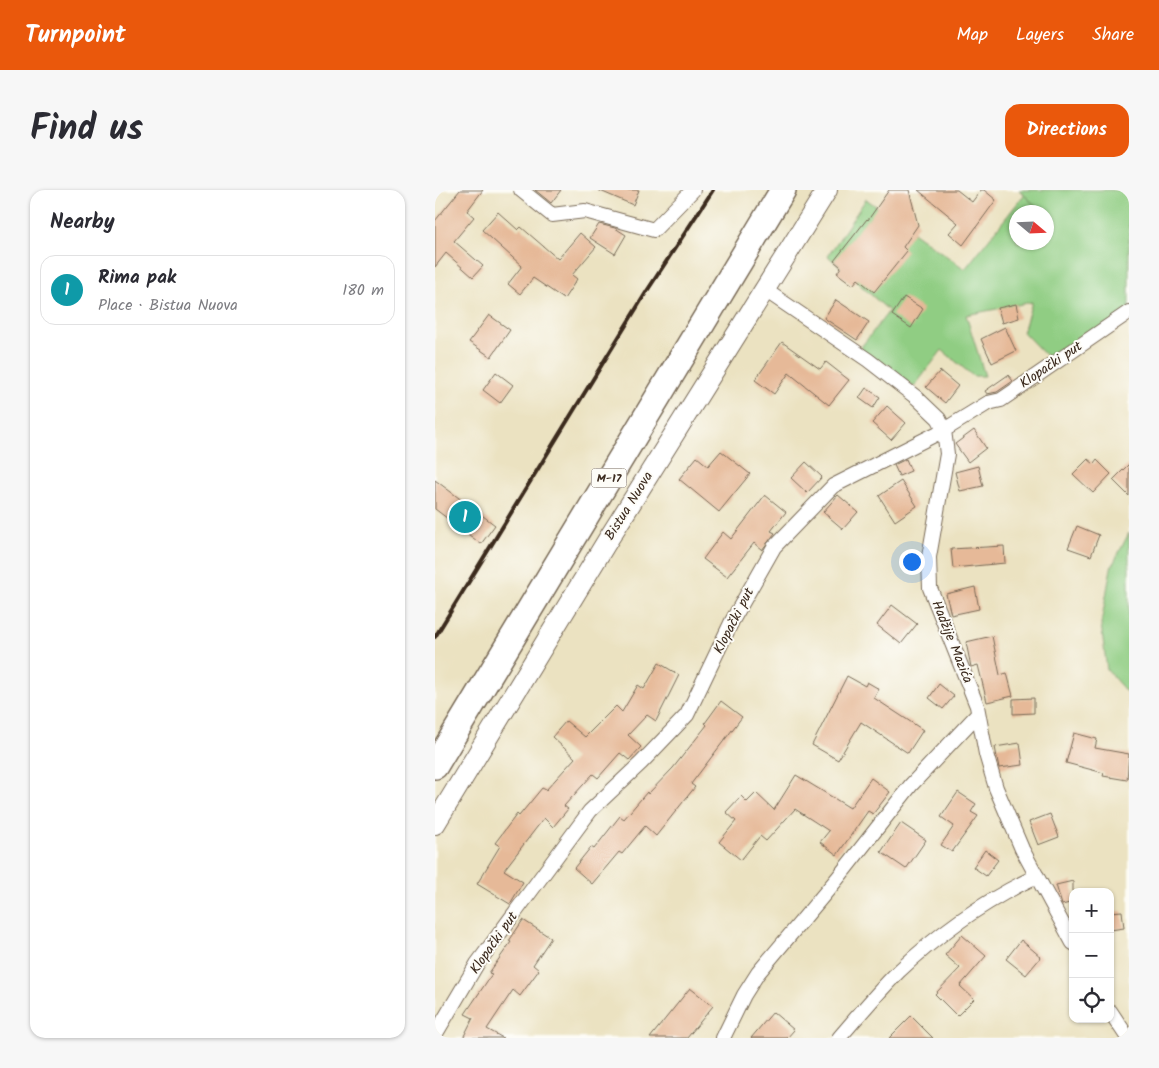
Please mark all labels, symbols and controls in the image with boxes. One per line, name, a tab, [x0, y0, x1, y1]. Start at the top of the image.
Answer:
text: Turnpoint	[25, 16, 126, 55]
text: Map	[957, 21, 988, 50]
text: Layers	[1016, 21, 1064, 50]
text: Share	[1092, 21, 1134, 50]
text: Find us	[30, 102, 143, 158]
button: Directions	[1005, 104, 1129, 157]
north arrow	[1009, 205, 1054, 250]
text: Nearby	[50, 206, 115, 239]
text: Rima pak	[98, 263, 176, 293]
text: 1	[65, 278, 69, 303]
text: 180 m	[342, 278, 384, 303]
text: Place · Bistua Nuova	[98, 293, 238, 318]
street label: Klopački put	[1015, 335, 1087, 394]
street label: Bistua Nuova	[599, 467, 659, 545]
road number: M-17	[591, 468, 627, 488]
pin: 1	[449, 498, 481, 536]
your location	[899, 549, 925, 575]
street label: Klopački put	[708, 583, 760, 658]
street label: Hadžije Mazića	[925, 597, 979, 687]
map controls	[1069, 888, 1114, 1023]
button: +	[1069, 888, 1114, 933]
street label: Klopački put	[464, 907, 524, 979]
button: −	[1069, 933, 1114, 978]
button: locate	[1069, 978, 1114, 1023]

